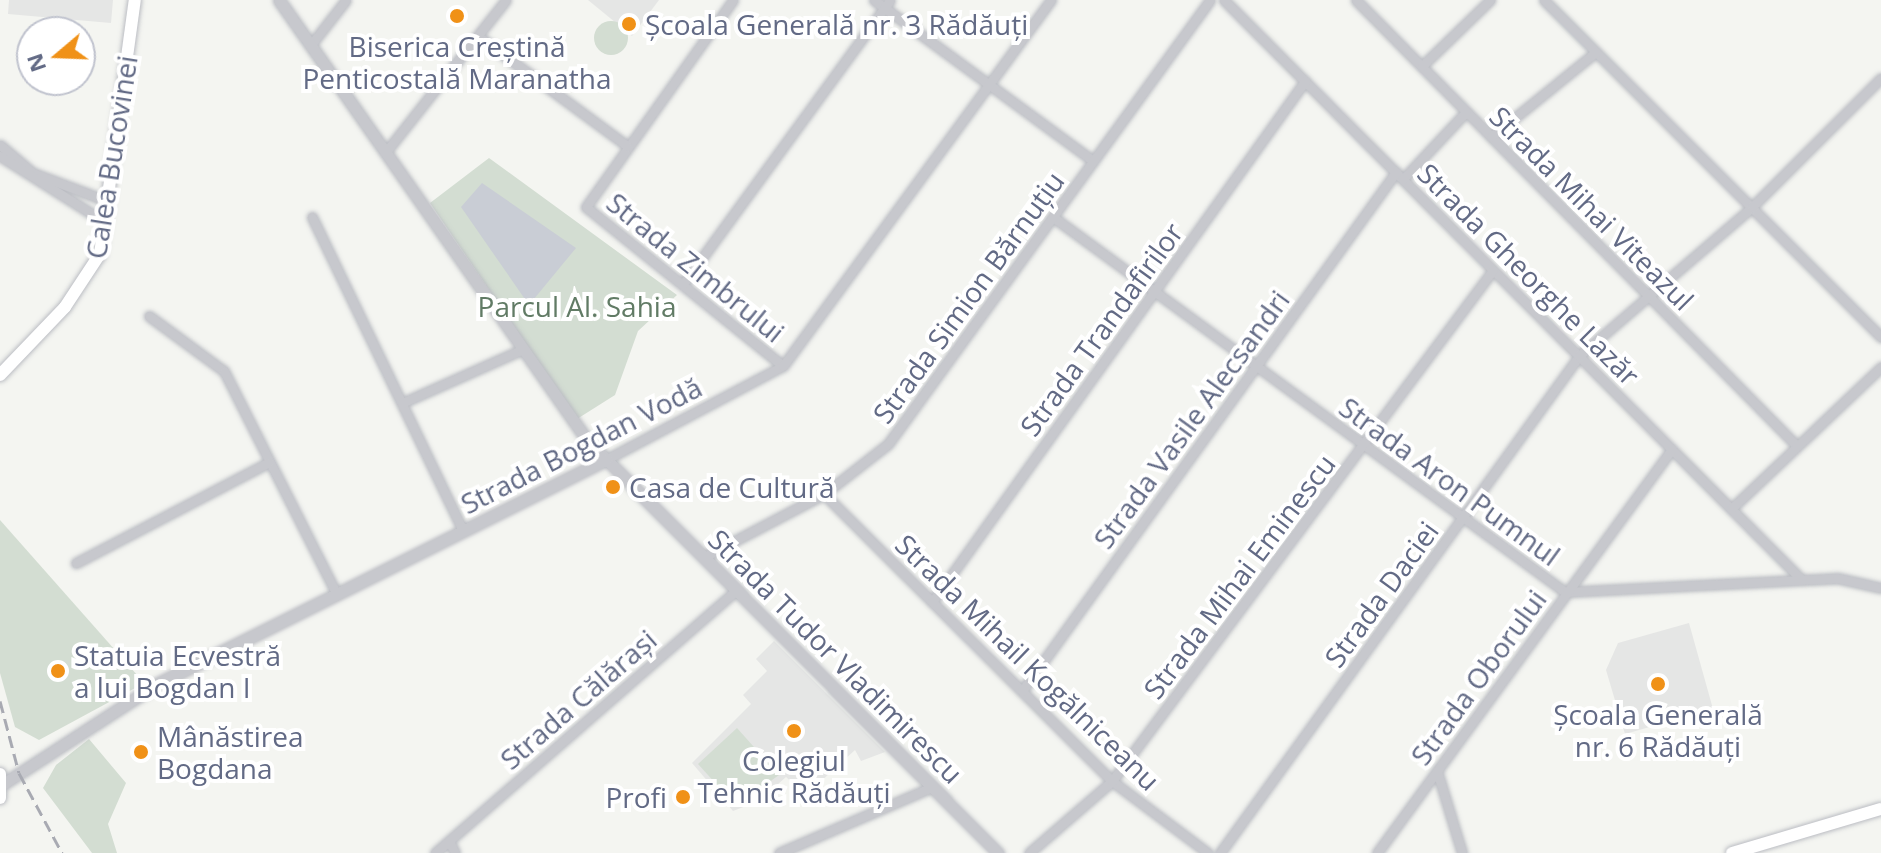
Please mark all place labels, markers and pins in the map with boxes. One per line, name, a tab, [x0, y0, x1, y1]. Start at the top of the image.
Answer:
marker: Biserica Creștină Penticostală Maranatha	[448, 7, 466, 25]
place label: Școala Generală nr. 3 Rădăuți	[645, 7, 1028, 41]
marker: Școala Generală nr. 3 Rădăuți	[620, 15, 638, 33]
place label: Biserica Creștină Penticostală Maranatha	[302, 29, 612, 95]
place label: Casa de Cultură	[629, 470, 835, 504]
marker: Casa de Cultură	[604, 478, 622, 496]
place label: Statuia Ecvestră a lui Bogdan I	[74, 638, 281, 704]
marker: Statuia Ecvestră a lui Bogdan I	[49, 662, 67, 680]
marker: Școala Generală nr. 6 Rădăuți	[1649, 675, 1667, 693]
place label: Școala Generală nr. 6 Rădăuți	[1553, 697, 1763, 763]
place label: Mânăstirea Bogdana	[157, 719, 304, 785]
marker: Colegiul Tehnic Rădăuți	[785, 722, 803, 740]
marker: Mânăstirea Bogdana	[132, 743, 150, 761]
place label: Colegiul Tehnic Rădăuți	[698, 743, 890, 809]
place label: Profi	[605, 780, 667, 814]
marker: Profi	[674, 788, 692, 806]

